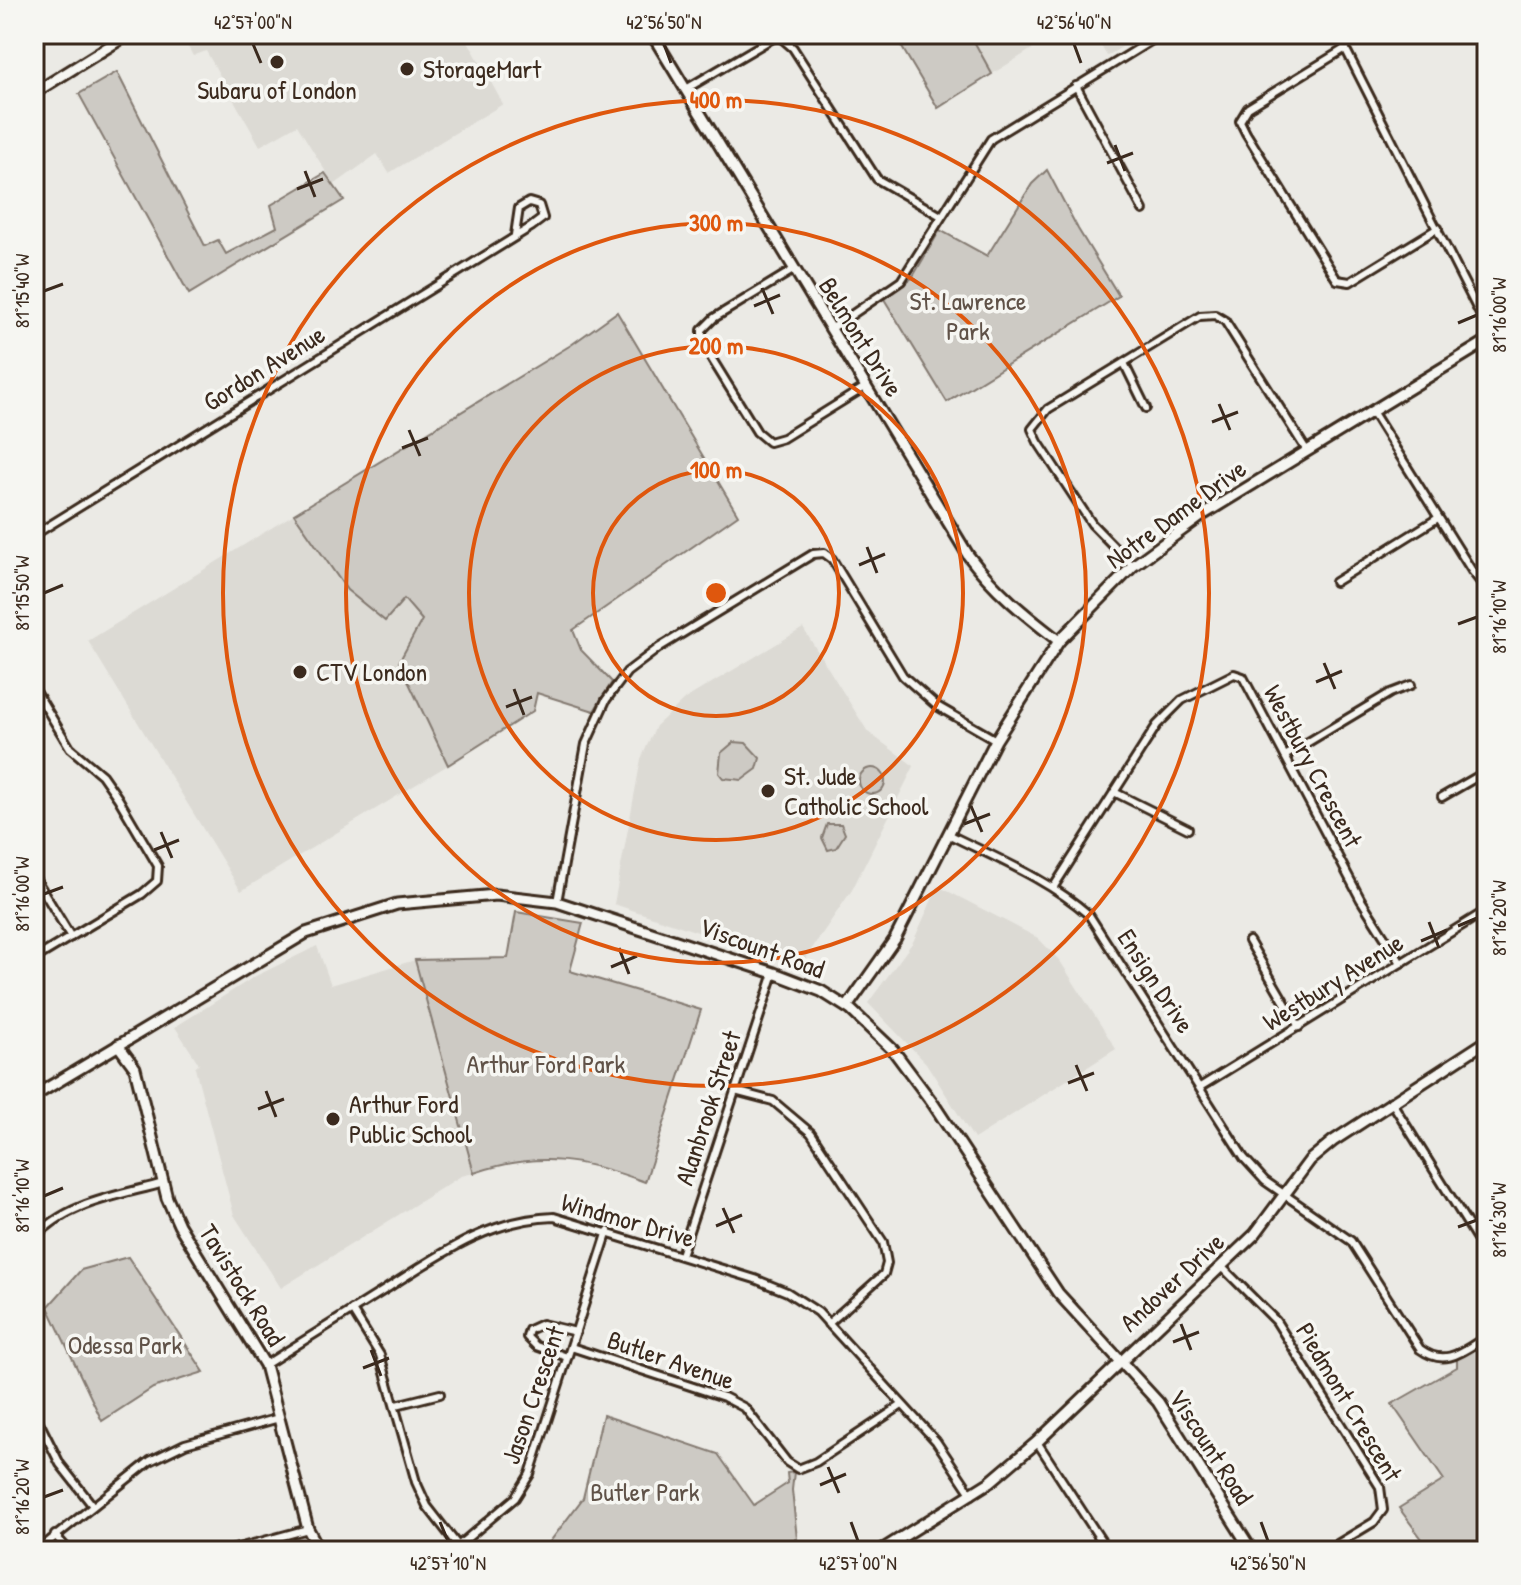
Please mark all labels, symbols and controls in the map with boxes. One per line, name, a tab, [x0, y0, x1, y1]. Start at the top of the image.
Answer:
text: 42°57'00"N	[214, 8, 292, 35]
text: 42°56'50"N	[626, 8, 702, 35]
text: 42°56'40"N	[1037, 8, 1111, 35]
place label: StorageMart	[423, 51, 542, 86]
marker: Subaru of London	[268, 53, 286, 71]
marker: StorageMart	[398, 60, 416, 78]
place label: Subaru of London	[197, 72, 357, 107]
text: 400 m	[690, 83, 742, 115]
text: 300 m	[689, 206, 743, 238]
text: 81°15'40"W	[8, 253, 35, 328]
street label: Belmont Drive	[811, 271, 912, 403]
text: 81°16'00"W	[1485, 277, 1512, 353]
park label: St. Lawrence Park	[910, 283, 1026, 348]
street label: Gordon Avenue	[196, 316, 331, 419]
text: 200 m	[689, 329, 743, 361]
street label: Notre Dame Drive	[1099, 451, 1253, 576]
text: 100 m	[690, 453, 742, 485]
text: 81°15'50"W	[8, 555, 35, 631]
centre of rings	[702, 579, 730, 607]
text: 81°16'10"W	[1485, 579, 1512, 654]
place label: CTV London	[316, 654, 427, 689]
marker: CTV London	[291, 663, 309, 681]
street label: Westbury Crescent	[1256, 678, 1371, 854]
place label: St. Jude Catholic School	[784, 758, 928, 823]
marker: St. Jude Catholic School	[759, 782, 777, 800]
text: 81°16'00"W	[8, 856, 35, 932]
text: 81°16'20"W	[1485, 879, 1512, 956]
street label: Viscount Road	[695, 909, 830, 986]
street label: Ensign Drive	[1110, 922, 1203, 1039]
street label: Westbury Avenue	[1256, 925, 1410, 1039]
street label: Alanbrook Street	[666, 1025, 749, 1190]
park label: Arthur Ford Park	[467, 1046, 626, 1081]
place label: Arthur Ford Public School	[349, 1086, 472, 1151]
marker: Arthur Ford Public School	[324, 1110, 342, 1128]
text: 81°16'10"W	[8, 1158, 35, 1233]
text: 81°16'30"W	[1485, 1182, 1512, 1258]
street label: Windmor Drive	[558, 1184, 699, 1255]
street label: Tavistock Road	[191, 1217, 294, 1352]
street label: Andover Drive	[1112, 1224, 1231, 1339]
street label: Piedmont Crescent	[1288, 1316, 1411, 1489]
street label: Jason Crescent	[493, 1320, 573, 1469]
street label: Butler Avenue	[603, 1322, 739, 1398]
park label: Odessa Park	[68, 1327, 183, 1362]
street label: Viscount Road	[1161, 1382, 1262, 1511]
text: 81°16'20"W	[8, 1458, 35, 1535]
park label: Butler Park	[590, 1474, 700, 1509]
text: 42°57'10"N	[410, 1549, 486, 1576]
text: 42°57'00"N	[819, 1549, 897, 1576]
text: 42°56'50"N	[1230, 1549, 1306, 1576]

